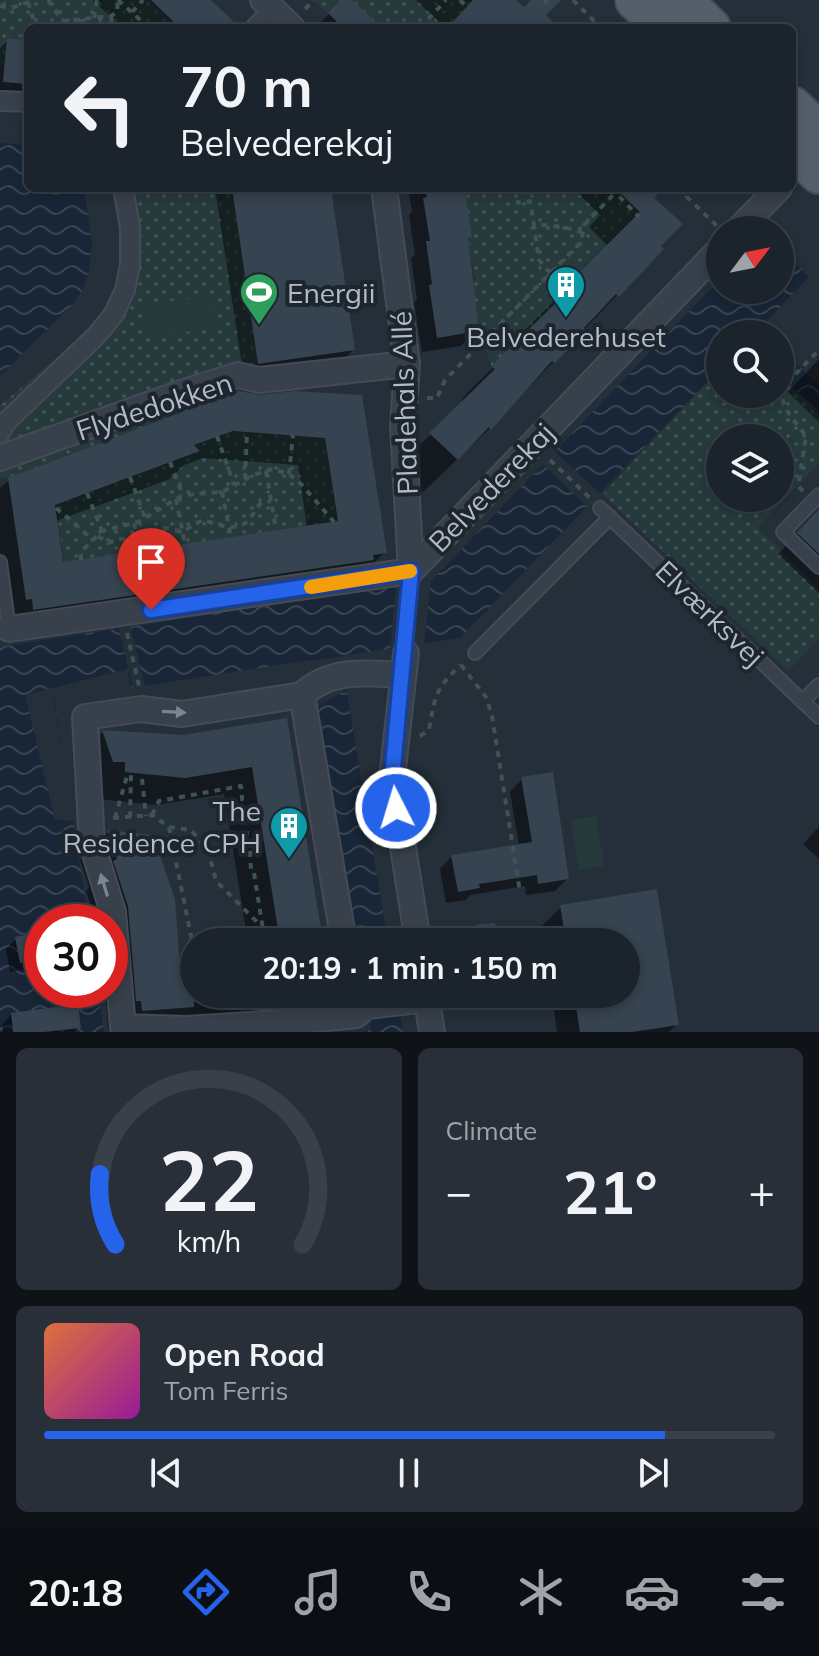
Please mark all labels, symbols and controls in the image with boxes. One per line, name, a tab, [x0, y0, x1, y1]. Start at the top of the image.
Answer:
text: 70 m	[180, 51, 313, 121]
icon: left	[48, 56, 152, 160]
text: Belvederekaj	[180, 120, 393, 165]
north arrow	[706, 216, 794, 304]
map controls	[706, 216, 794, 512]
building icon: Belvederehuset	[545, 264, 587, 319]
sports icon: Energii	[238, 271, 280, 326]
place label: Energii	[287, 275, 375, 310]
street label: Pladehals Allé	[383, 310, 425, 496]
place label: Belvederehuset	[466, 319, 666, 354]
button: search	[706, 320, 794, 408]
street label: Flydedokken	[72, 364, 236, 448]
street label: Belvederekaj	[421, 415, 561, 559]
button: layers	[706, 424, 794, 512]
pin	[117, 528, 185, 610]
icon: arrive	[129, 540, 173, 584]
street label: Elværksvej	[649, 553, 771, 673]
one-way arrow	[162, 706, 187, 719]
position arrow	[354, 766, 438, 850]
place label: The Residence CPH	[63, 793, 261, 860]
building icon: The Residence CPH	[268, 805, 310, 860]
one-way arrow	[98, 872, 110, 896]
speed limit sign: 30	[24, 904, 128, 1008]
text: 20:19 · 1 min · 150 m	[262, 949, 558, 987]
text: Climate	[446, 1114, 537, 1147]
text: 22	[159, 1127, 259, 1232]
text: 21°	[563, 1154, 658, 1229]
text: −	[446, 1164, 472, 1219]
text: +	[749, 1164, 775, 1219]
text: km/h	[176, 1223, 241, 1259]
text: Open Road	[164, 1336, 325, 1374]
text: Tom Ferris	[164, 1374, 288, 1407]
icon: previous	[144, 1451, 188, 1495]
icon: pause	[387, 1451, 431, 1495]
icon: next	[631, 1451, 675, 1495]
icon: directions	[178, 1564, 234, 1620]
icon: music	[290, 1564, 346, 1620]
icon: phone	[401, 1564, 457, 1620]
icon: climate	[513, 1564, 569, 1620]
icon: car	[624, 1564, 680, 1620]
icon: filters	[735, 1564, 791, 1620]
text: 20:18	[28, 1570, 123, 1615]

